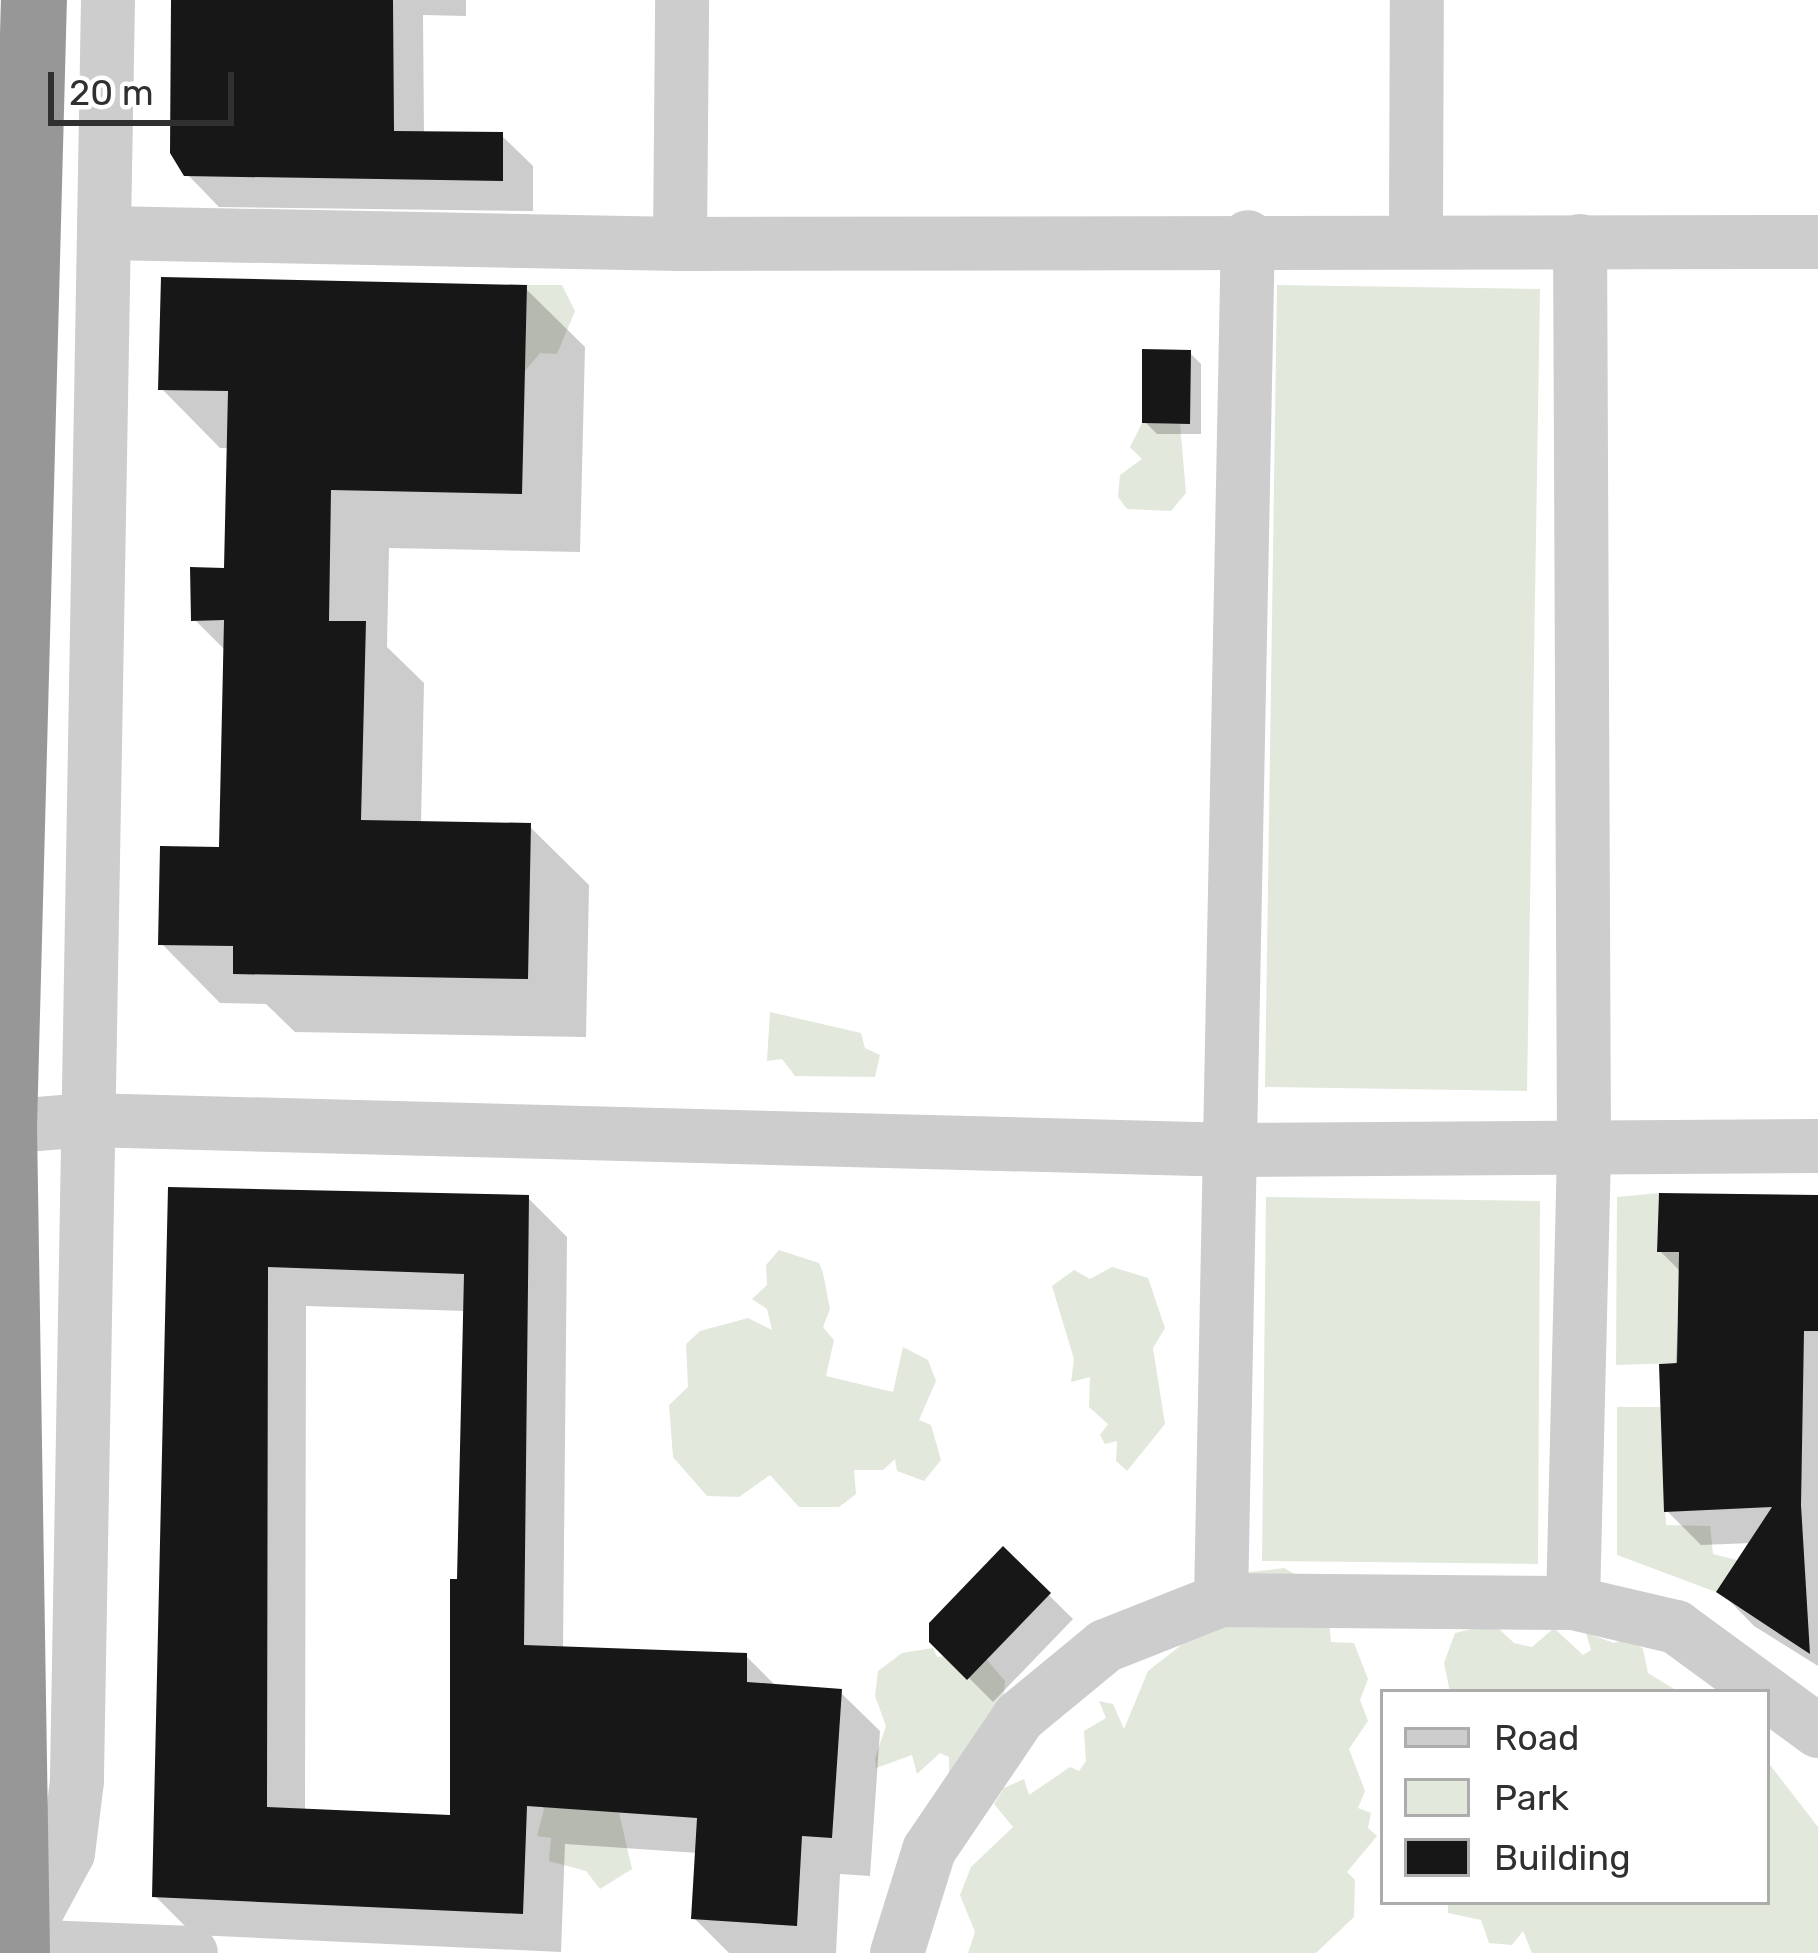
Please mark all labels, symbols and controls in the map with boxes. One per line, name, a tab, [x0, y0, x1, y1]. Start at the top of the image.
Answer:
scale bar	[54, 48, 240, 122]
text: 20 m	[69, 71, 154, 114]
legend	[1380, 1689, 1770, 1905]
text: Road	[1494, 1716, 1579, 1759]
text: Park	[1494, 1776, 1569, 1819]
text: Building	[1494, 1836, 1631, 1879]

